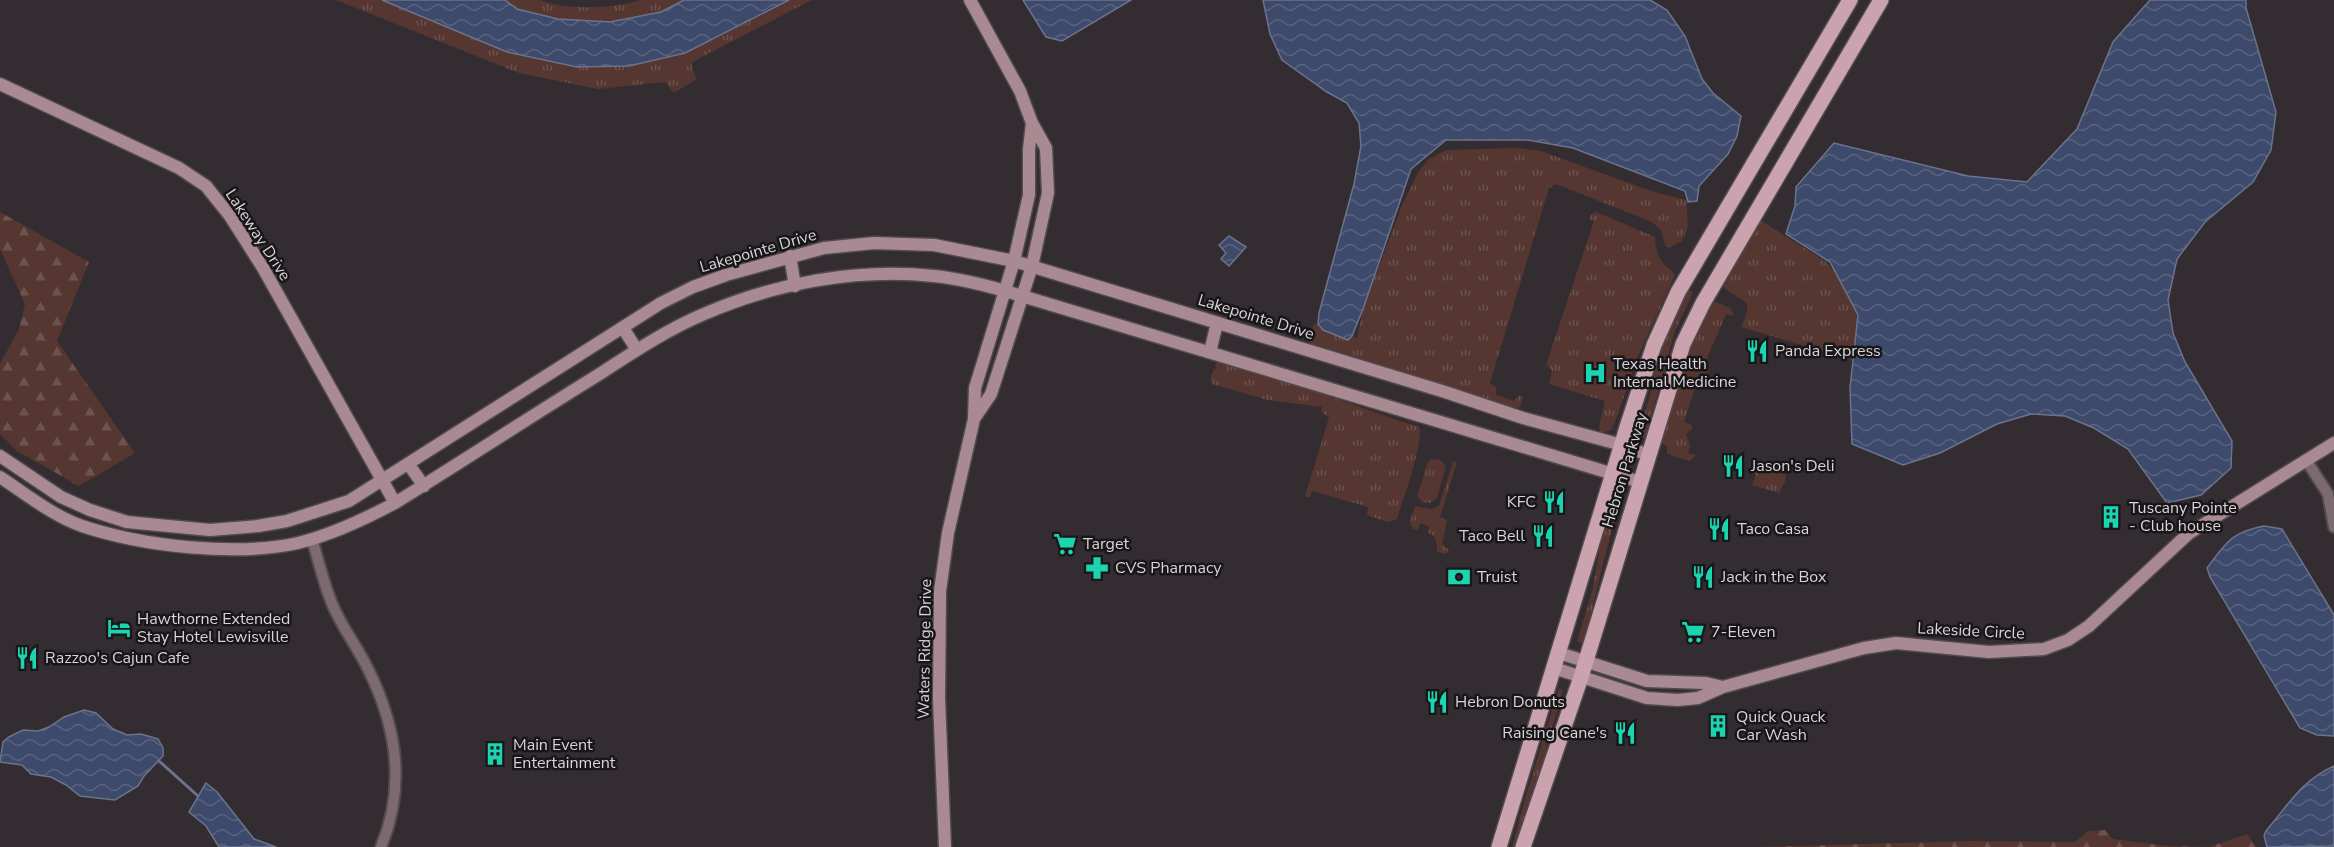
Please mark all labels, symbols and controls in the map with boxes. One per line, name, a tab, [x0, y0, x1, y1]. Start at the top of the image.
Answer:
street label: Lakeway Drive	[220, 185, 296, 285]
street label: Lakepointe Drive	[697, 224, 819, 278]
street label: Lakepointe Drive	[1195, 289, 1317, 345]
restaurant icon: Panda Express	[1744, 338, 1770, 364]
place label: Panda Express	[1775, 340, 1881, 362]
place label: Texas Health Internal Medicine	[1613, 353, 1736, 393]
hospital icon: Texas Health Internal Medicine	[1582, 360, 1608, 386]
street label: Hebron Parkway	[1597, 409, 1653, 530]
restaurant icon: Jason's Deli	[1720, 453, 1746, 479]
place label: Jason's Deli	[1750, 455, 1835, 477]
restaurant icon: KFC	[1541, 489, 1567, 515]
place label: KFC	[1507, 491, 1536, 513]
place label: Tuscany Pointe - Club house	[2129, 497, 2237, 537]
building icon: Tuscany Pointe - Club house	[2098, 504, 2124, 530]
restaurant icon: Taco Casa	[1706, 516, 1732, 542]
place label: Taco Casa	[1737, 518, 1809, 540]
restaurant icon: Taco Bell	[1530, 523, 1556, 549]
place label: Taco Bell	[1459, 525, 1525, 547]
supermarket icon: Target	[1052, 531, 1078, 557]
place label: Target	[1083, 533, 1129, 555]
pharmacy icon: CVS Pharmacy	[1084, 555, 1110, 581]
place label: CVS Pharmacy	[1115, 557, 1222, 579]
bank icon: Truist	[1446, 564, 1472, 590]
restaurant icon: Jack in the Box	[1690, 564, 1716, 590]
place label: Truist	[1477, 566, 1517, 588]
place label: Jack in the Box	[1720, 566, 1827, 588]
street label: Waters Ridge Drive	[913, 579, 937, 719]
place label: Hawthorne Extended Stay Hotel Lewisville	[137, 608, 290, 648]
hotel icon: Hawthorne Extended Stay Hotel Lewisville	[106, 615, 132, 641]
street label: Lakeside Circle	[1917, 617, 2025, 645]
supermarket icon: 7-Eleven	[1680, 619, 1706, 645]
place label: 7-Eleven	[1711, 621, 1776, 643]
restaurant icon: Razzoo's Cajun Cafe	[14, 645, 40, 671]
place label: Razzoo's Cajun Cafe	[45, 647, 190, 669]
restaurant icon: Hebron Donuts	[1424, 689, 1450, 715]
place label: Hebron Donuts	[1455, 691, 1565, 713]
place label: Quick Quack Car Wash	[1736, 706, 1827, 746]
building icon: Quick Quack Car Wash	[1705, 713, 1731, 739]
restaurant icon: Raising Cane's	[1612, 720, 1638, 746]
place label: Raising Cane's	[1502, 722, 1607, 744]
place label: Main Event Entertainment	[513, 734, 616, 774]
building icon: Main Event Entertainment	[482, 741, 508, 767]

